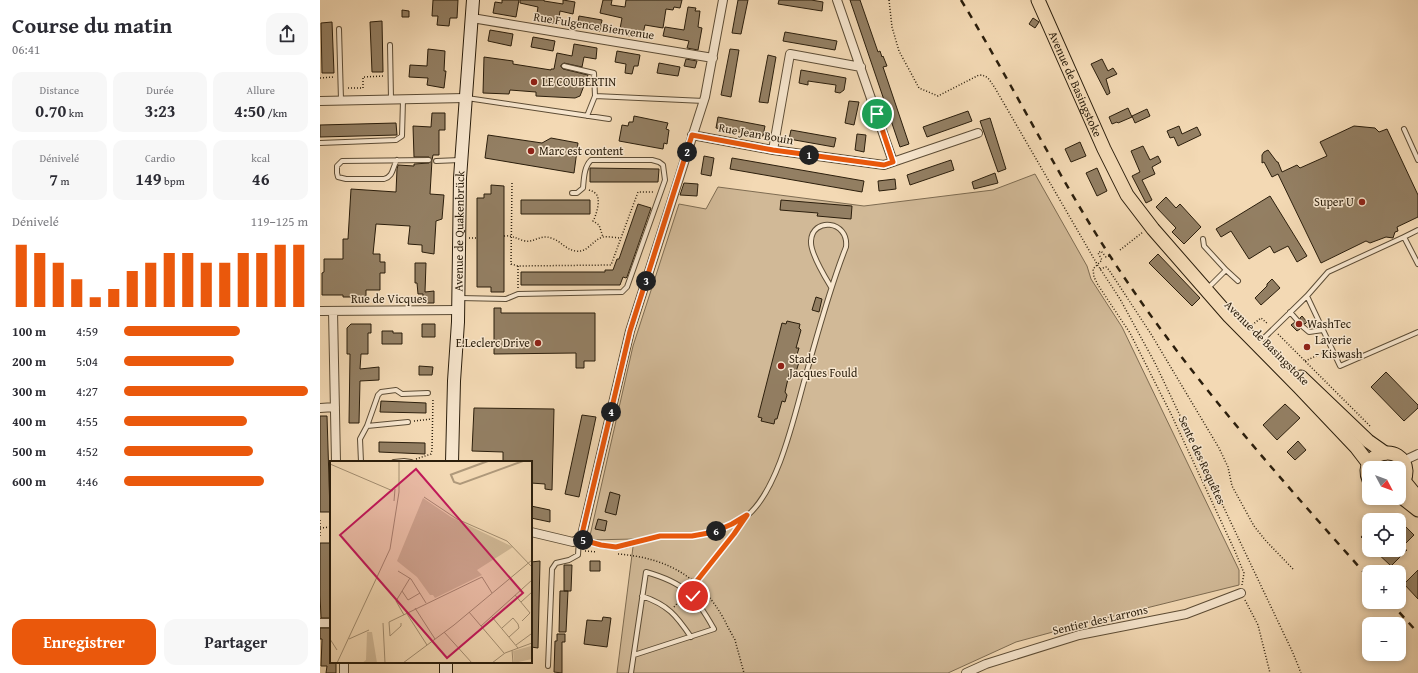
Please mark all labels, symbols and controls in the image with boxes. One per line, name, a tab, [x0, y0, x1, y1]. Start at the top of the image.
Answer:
street label: Rue Fulgence Bienvenue	[532, 8, 656, 44]
text: Course du matin	[12, 9, 172, 41]
button: share	[266, 13, 308, 55]
street label: Avenue de Basingstoke	[1045, 28, 1107, 140]
text: 06:41	[12, 40, 40, 59]
place label: LE COUBERTIN	[542, 73, 616, 90]
marker: LE COUBERTIN	[529, 77, 539, 87]
text: Distance	[40, 82, 79, 98]
text: Durée	[146, 82, 174, 98]
text: Allure	[246, 82, 275, 98]
pin	[860, 97, 894, 131]
text: 0.70	[35, 98, 66, 123]
text: 3:23	[144, 98, 176, 123]
text: 4:50	[234, 98, 265, 123]
icon: arrive	[866, 103, 888, 125]
text: km	[66, 105, 83, 121]
text: /km	[265, 105, 287, 121]
street label: Rue Jean Bouin	[717, 119, 795, 148]
place label: Marc est content	[539, 142, 624, 159]
pin: 2	[677, 142, 697, 162]
text: 2	[684, 144, 690, 160]
pin: 1	[799, 145, 819, 165]
marker: Marc est content	[526, 146, 536, 156]
text: 1	[806, 147, 812, 163]
text: Dénivelé	[39, 150, 79, 166]
text: Cardio	[145, 150, 175, 166]
text: kcal	[251, 150, 270, 166]
text: 7	[49, 166, 58, 191]
text: 149	[135, 166, 162, 191]
text: 46	[252, 166, 269, 191]
street label: Avenue de Quakenbrück	[449, 169, 469, 292]
text: m	[58, 173, 69, 189]
text: bpm	[162, 173, 185, 189]
place label: Super U	[1314, 193, 1354, 210]
marker: Super U	[1357, 197, 1367, 207]
text: Dénivelé	[12, 212, 59, 231]
text: 119–125 m	[251, 212, 308, 231]
pin: 3	[636, 271, 656, 291]
text: 3	[643, 273, 649, 289]
street label: Rue de Vicques	[351, 290, 427, 307]
street label: Avenue de Basingstoke	[1221, 296, 1314, 389]
place label: WashTec	[1307, 315, 1352, 332]
marker: WashTec	[1294, 319, 1304, 329]
text: 100 m	[12, 322, 46, 341]
text: 4:59	[76, 322, 98, 341]
place label: Laverie - Kiswash	[1315, 331, 1363, 362]
place label: E.Leclerc Drive	[456, 334, 530, 351]
marker: E.Leclerc Drive	[533, 338, 543, 348]
marker: Laverie - Kiswash	[1302, 342, 1312, 352]
place label: Stade Jacques Fould	[787, 350, 858, 381]
text: 200 m	[12, 352, 46, 371]
text: 5:04	[76, 352, 98, 371]
marker: Stade Jacques Fould	[776, 361, 786, 371]
text: 300 m	[12, 382, 46, 401]
text: 4:27	[76, 382, 98, 401]
pin: 4	[601, 402, 621, 422]
text: 4	[608, 404, 614, 420]
text: 400 m	[12, 412, 46, 431]
text: 4:55	[76, 412, 98, 431]
street label: Sente des Requêtes	[1175, 413, 1230, 507]
text: 500 m	[12, 442, 46, 461]
text: 4:52	[76, 442, 98, 461]
inset map	[330, 461, 532, 663]
north arrow	[1362, 461, 1406, 505]
map controls	[1362, 461, 1406, 661]
text: 600 m	[12, 472, 46, 491]
text: 4:46	[76, 472, 98, 491]
button: locate	[1362, 513, 1406, 557]
pin: 6	[706, 521, 726, 541]
text: 6	[713, 523, 719, 539]
pin: 5	[573, 530, 593, 550]
text: 5	[580, 532, 586, 548]
button: +	[1362, 565, 1406, 609]
pin	[676, 579, 710, 613]
icon: check	[682, 585, 704, 607]
street label: Sentier des Larrons	[1051, 600, 1149, 639]
button: −	[1362, 617, 1406, 661]
button: Enregistrer	[12, 619, 156, 665]
button: Partager	[164, 619, 308, 665]

